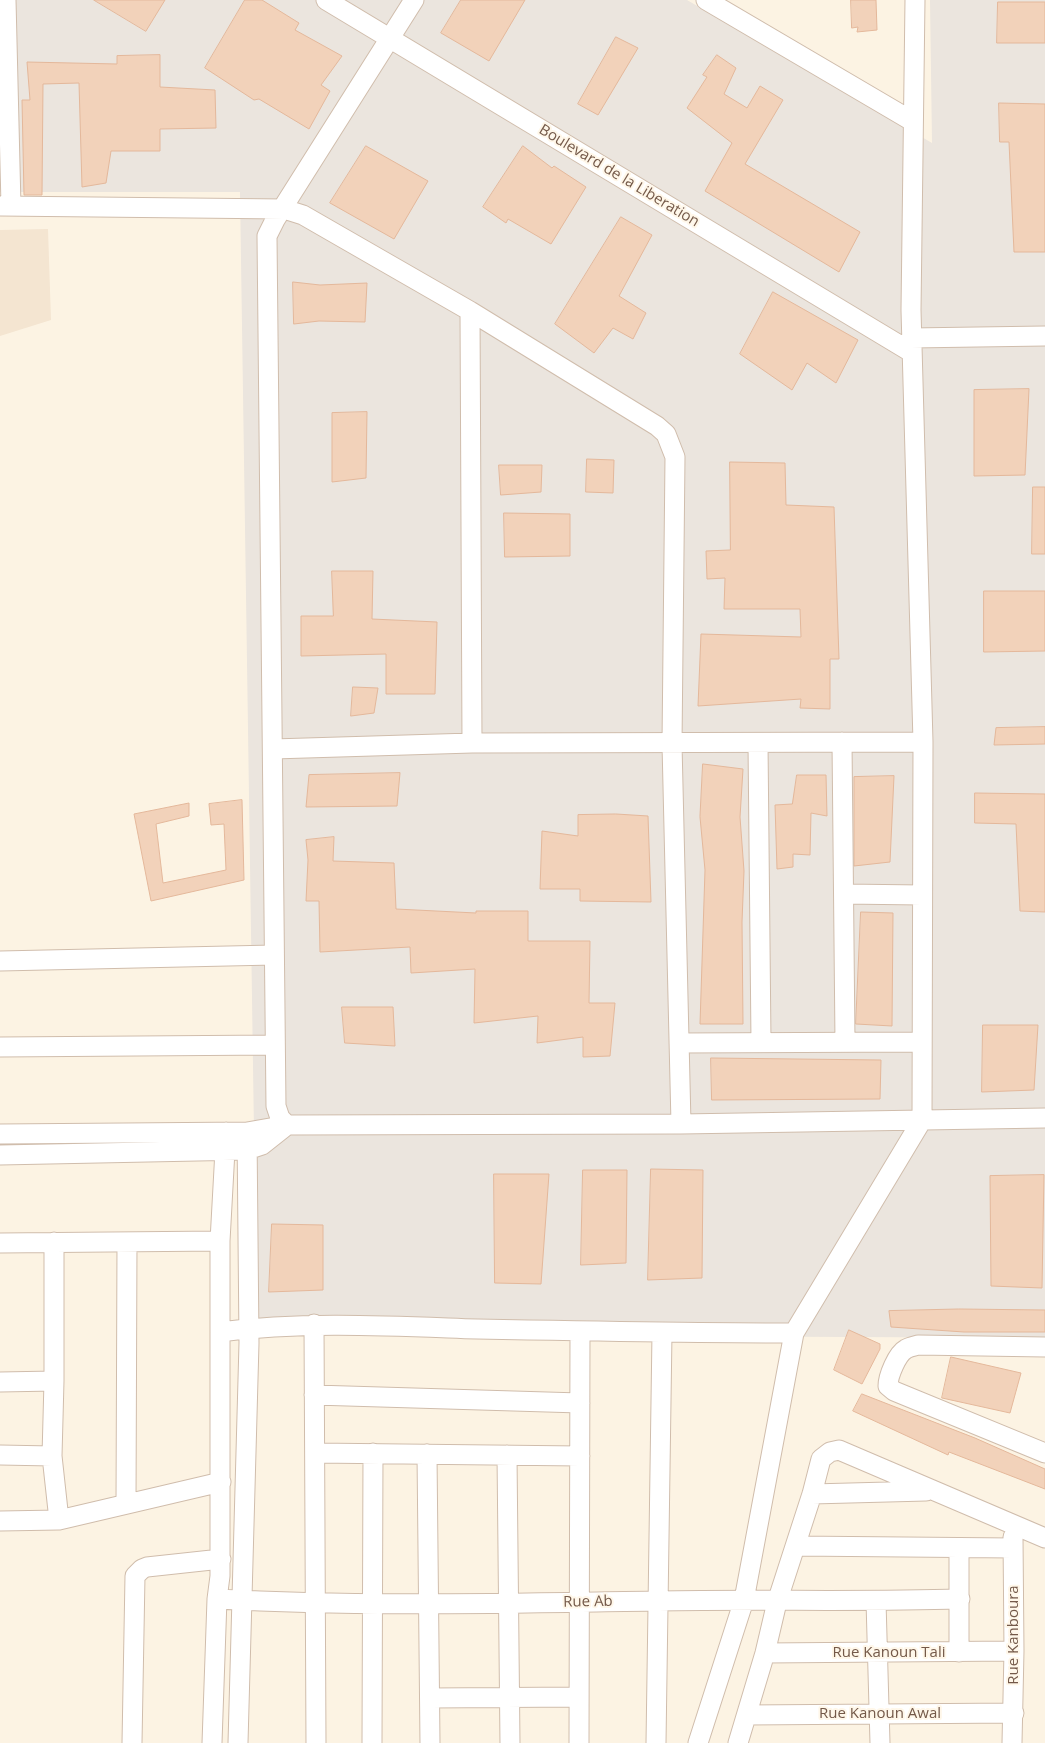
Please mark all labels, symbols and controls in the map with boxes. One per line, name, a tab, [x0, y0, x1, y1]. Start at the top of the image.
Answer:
street label: Boulevard de la Liberation	[536, 121, 702, 231]
street label: Rue Kanboura	[1005, 1585, 1023, 1685]
street label: Rue Ab	[563, 1593, 613, 1611]
street label: Rue Kanoun Tali	[833, 1644, 945, 1662]
street label: Rue Kanoun Awal	[819, 1705, 941, 1723]

